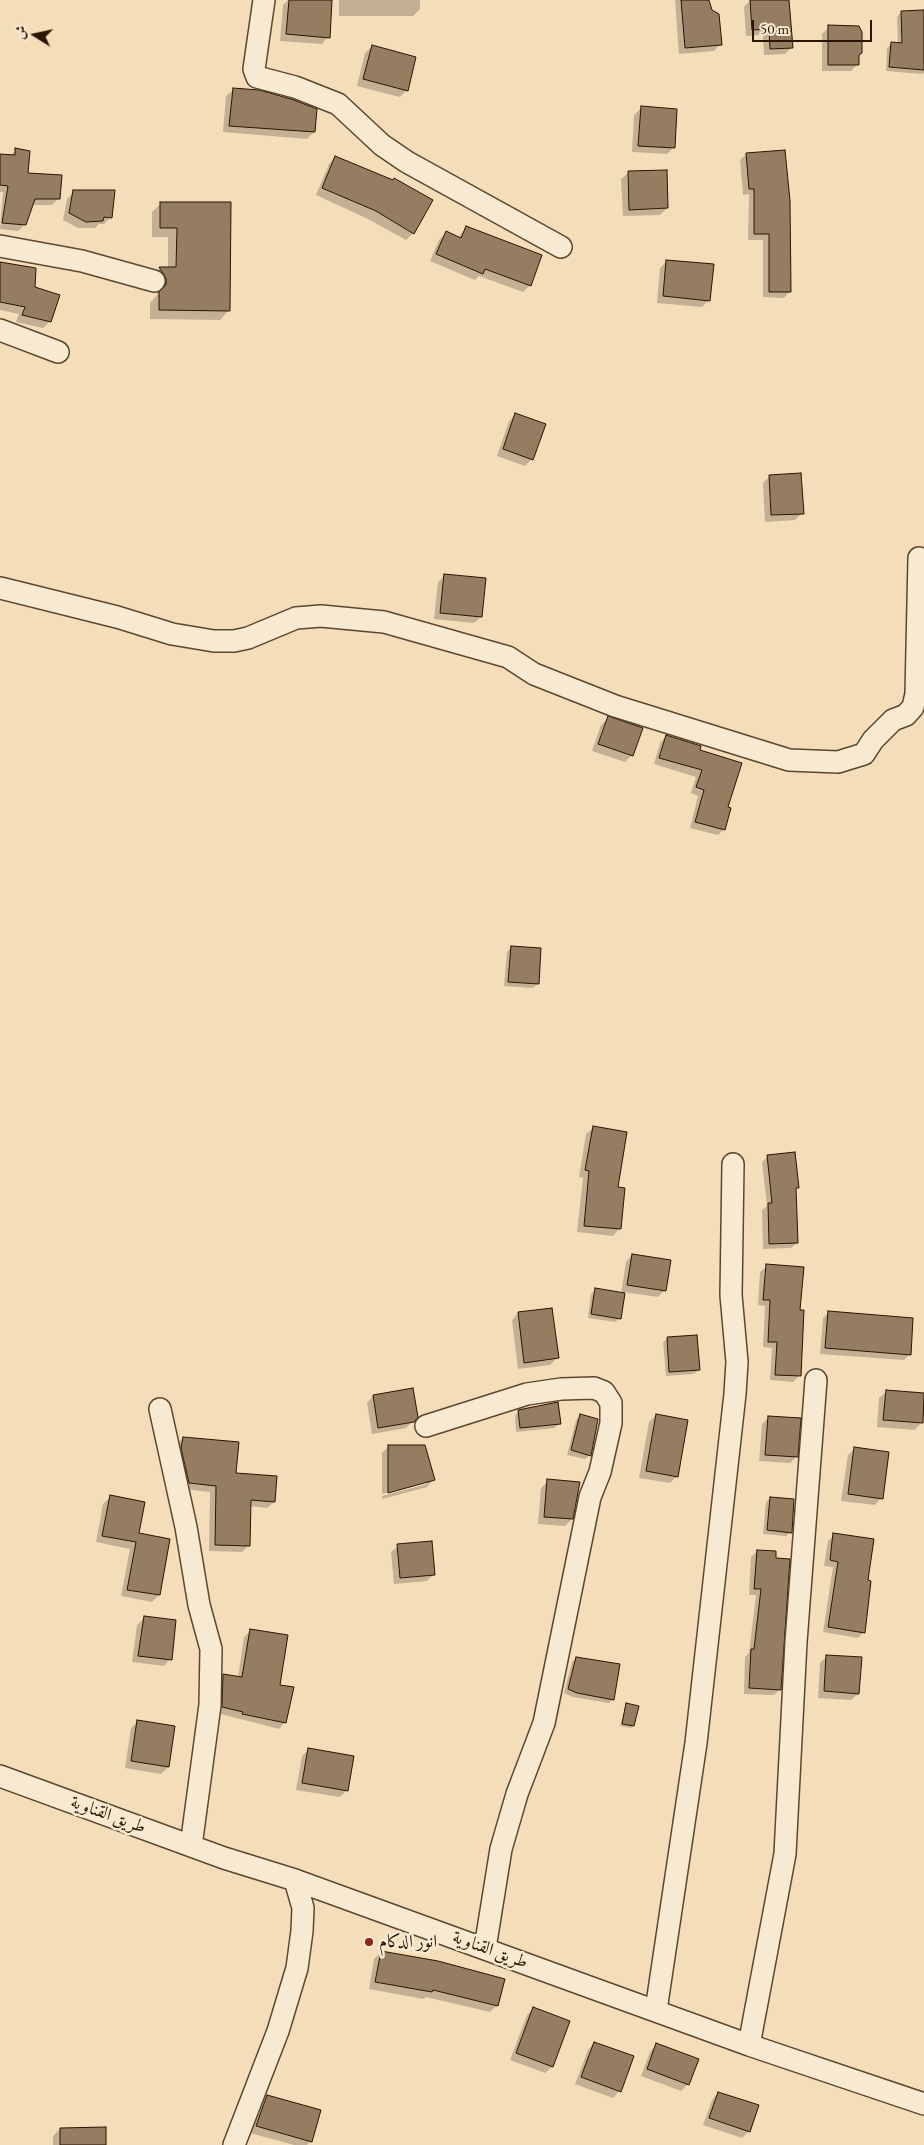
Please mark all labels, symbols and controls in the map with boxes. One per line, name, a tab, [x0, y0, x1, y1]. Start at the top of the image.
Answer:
north arrow	[10, 10, 60, 60]
scale bar	[754, 10, 874, 42]
text: 50 m	[760, 19, 789, 38]
text: ش	[10, 24, 30, 41]
street label: طريق القناوية	[67, 1791, 149, 1839]
street label: طريق القناوية	[449, 1926, 531, 1974]
place label: انور الدكام	[379, 1931, 437, 1953]
marker: انور الدكام	[363, 1936, 375, 1948]

